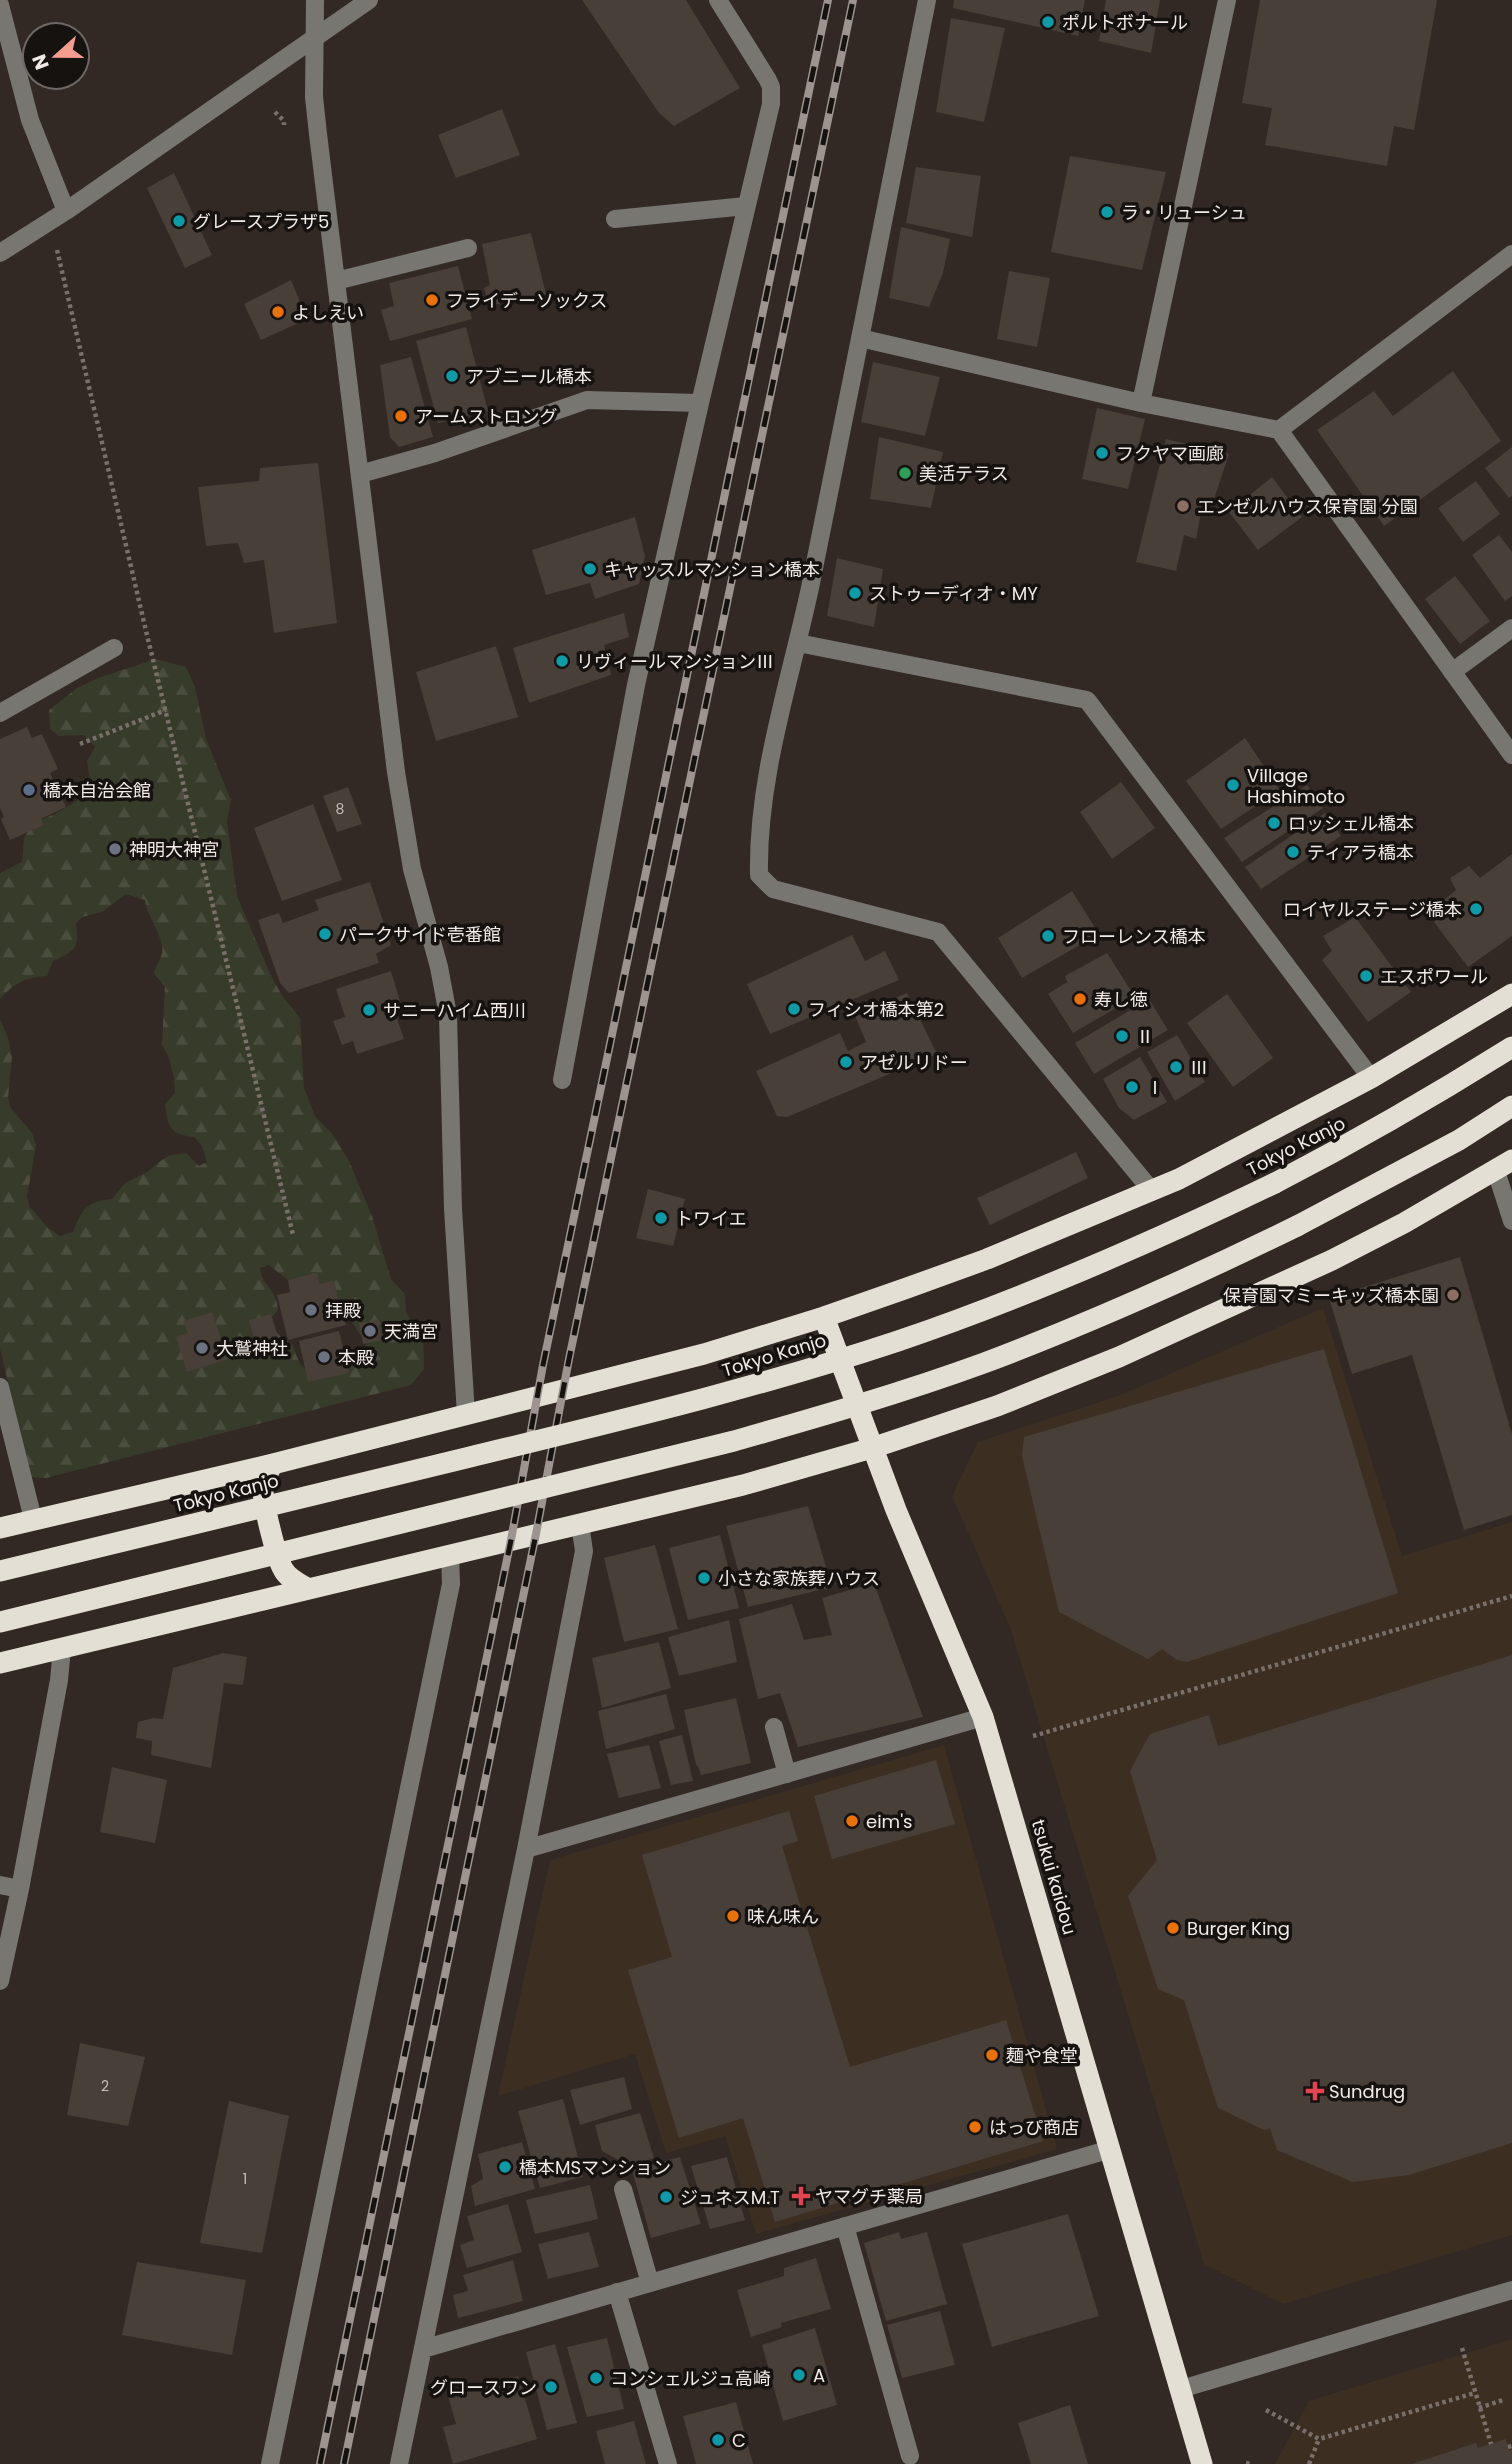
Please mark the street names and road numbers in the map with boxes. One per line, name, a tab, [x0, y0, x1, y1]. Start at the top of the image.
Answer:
street label: Tokyo Kanjo	[1242, 1110, 1350, 1182]
street label: Tokyo Kanjo	[719, 1327, 829, 1383]
street label: Tokyo Kanjo	[171, 1468, 281, 1518]
street label: tsukui kaidou	[1026, 1817, 1082, 1937]

